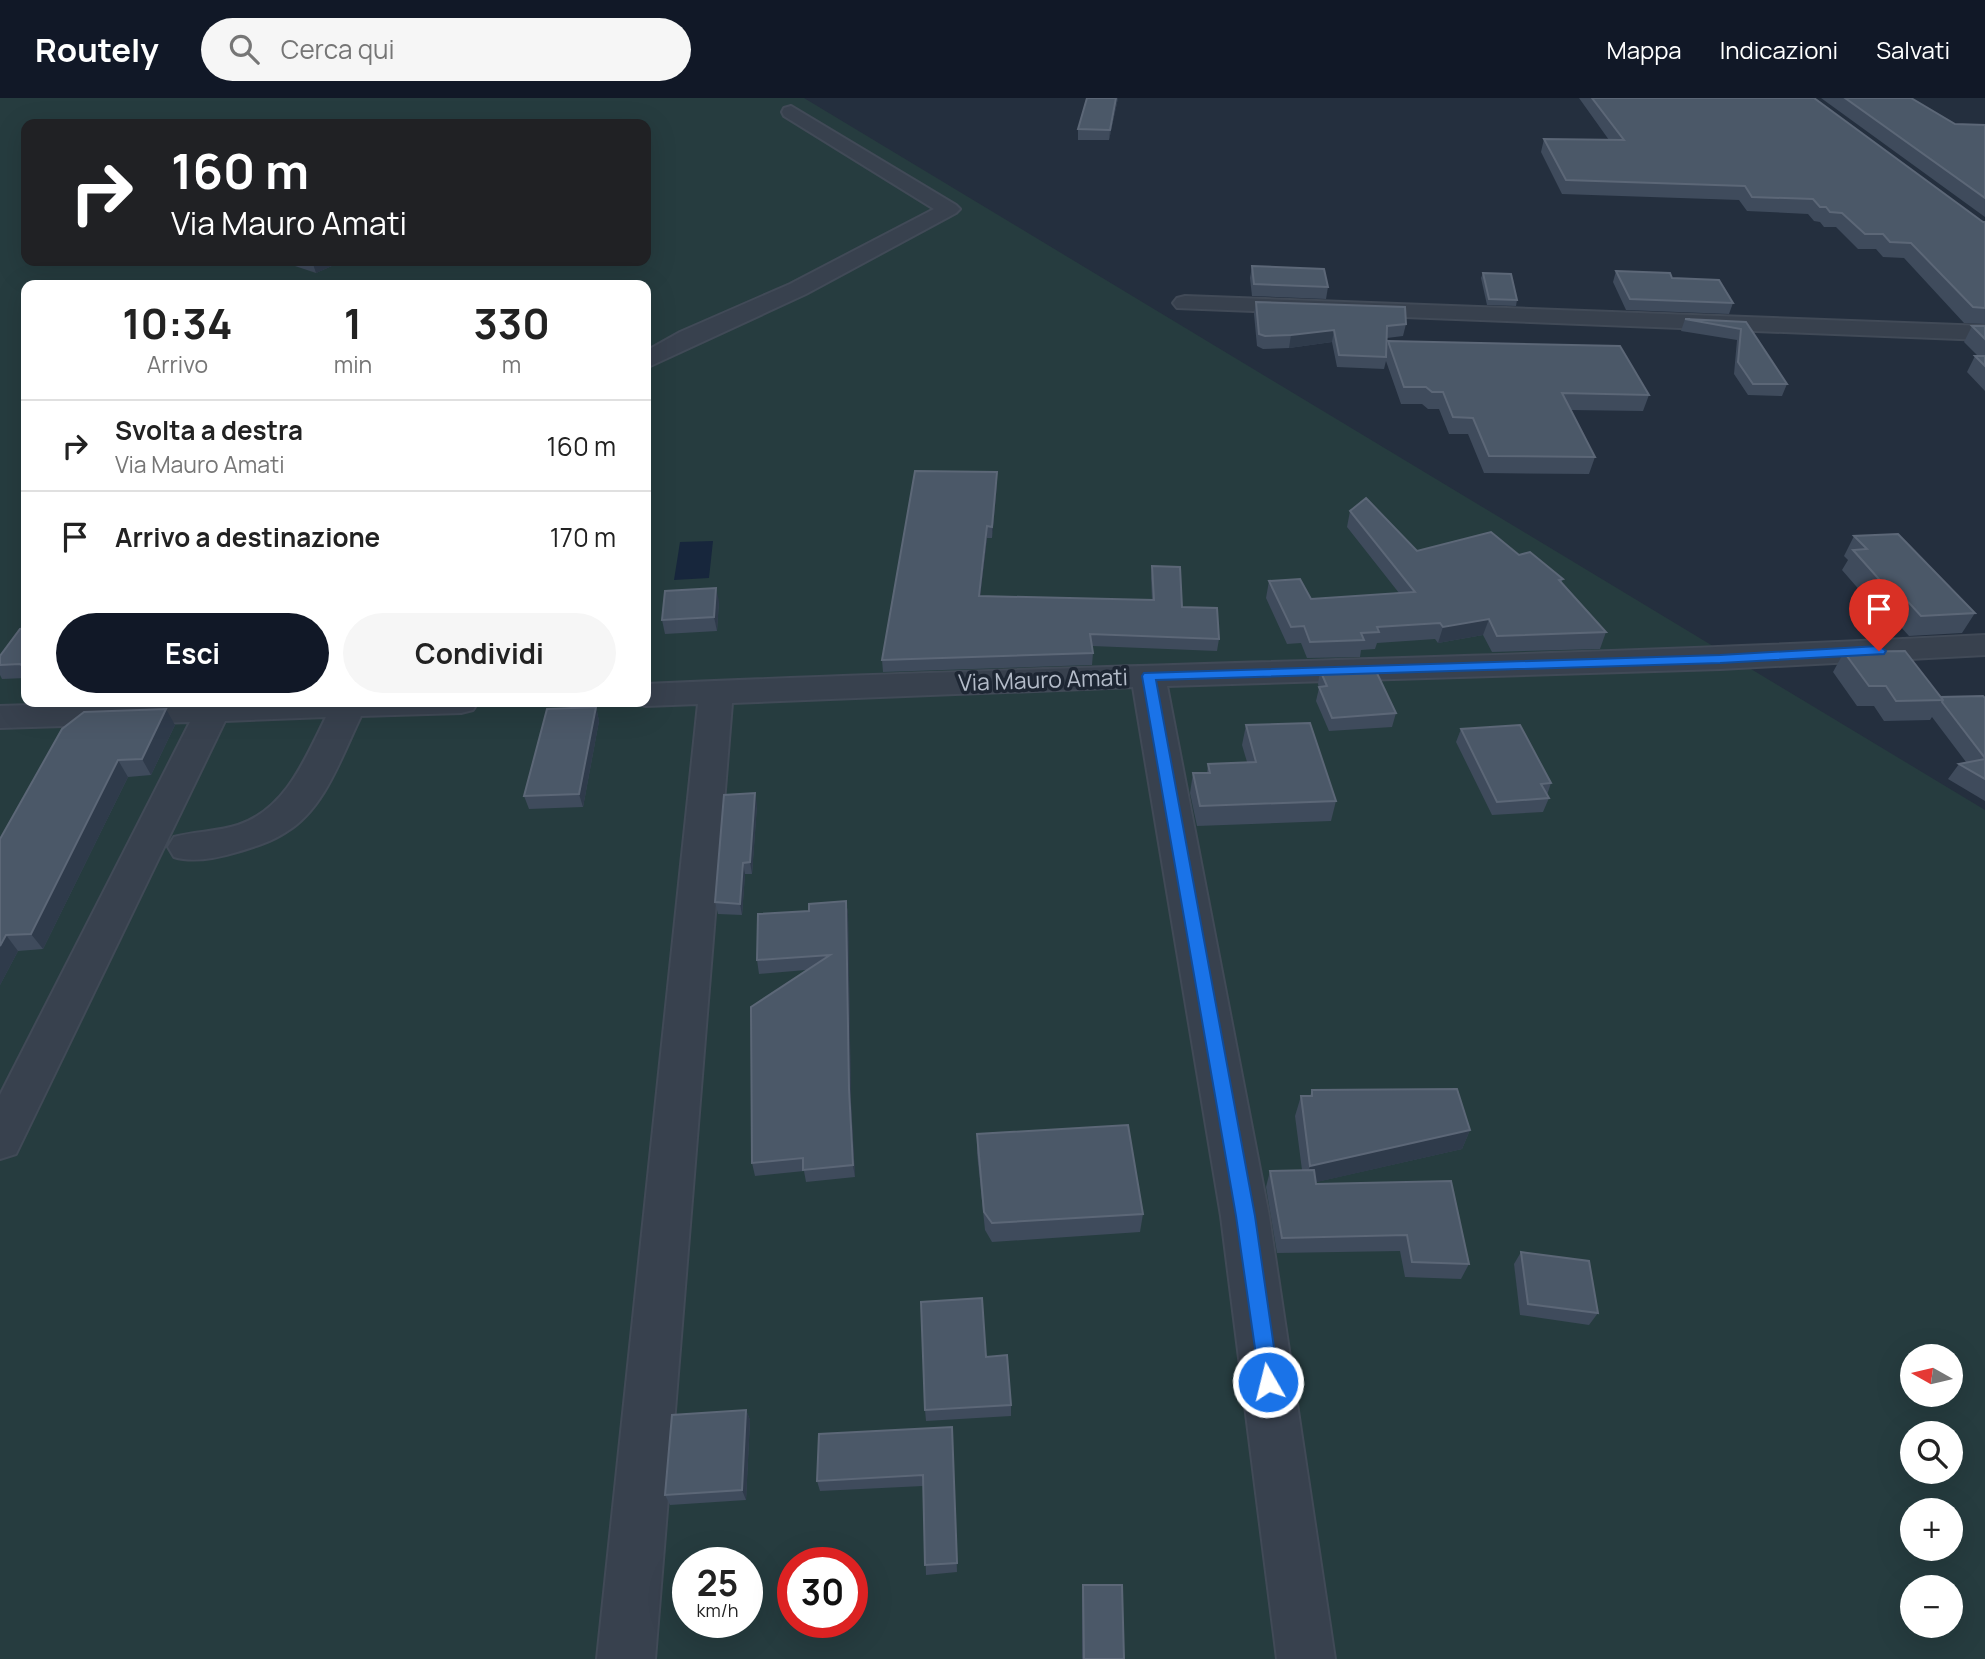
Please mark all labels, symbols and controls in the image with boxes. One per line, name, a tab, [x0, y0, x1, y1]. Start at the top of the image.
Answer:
search box	[201, 18, 691, 81]
text: Routely	[35, 27, 159, 72]
icon: search	[225, 30, 263, 68]
text: Cerca qui	[281, 31, 395, 67]
text: Mappa	[1606, 33, 1682, 66]
text: Indicazioni	[1720, 33, 1838, 66]
text: Salvati	[1876, 33, 1950, 66]
text: 160 m	[171, 137, 309, 204]
icon: right	[56, 147, 147, 238]
text: Via Mauro Amati	[171, 201, 407, 245]
text: 10:34	[122, 294, 233, 352]
text: 1	[344, 294, 362, 352]
text: 330	[473, 294, 550, 352]
text: Arrivo	[147, 348, 208, 380]
text: min	[334, 348, 372, 380]
text: m	[502, 348, 521, 380]
text: Svolta a destra	[115, 412, 303, 448]
icon: right	[56, 427, 94, 465]
text: 160 m	[547, 428, 616, 464]
text: Via Mauro Amati	[115, 448, 285, 480]
icon: arrive	[56, 518, 94, 556]
text: Arrivo a destinazione	[115, 519, 380, 555]
text: 170 m	[550, 519, 616, 555]
pin	[1849, 579, 1909, 651]
icon: arrive	[1860, 590, 1898, 628]
button: Esci	[56, 613, 329, 693]
button: Condividi	[343, 613, 616, 693]
street label: Via Mauro Amati	[958, 660, 1128, 698]
north arrow	[1900, 1344, 1964, 1407]
map controls	[1900, 1344, 1963, 1638]
position arrow	[1231, 1345, 1305, 1419]
button: search	[1900, 1421, 1963, 1484]
button: +	[1900, 1498, 1963, 1561]
speed limit sign: 30	[777, 1547, 868, 1638]
text: 25	[697, 1559, 738, 1607]
button: −	[1900, 1575, 1963, 1638]
text: km/h	[697, 1598, 738, 1622]

